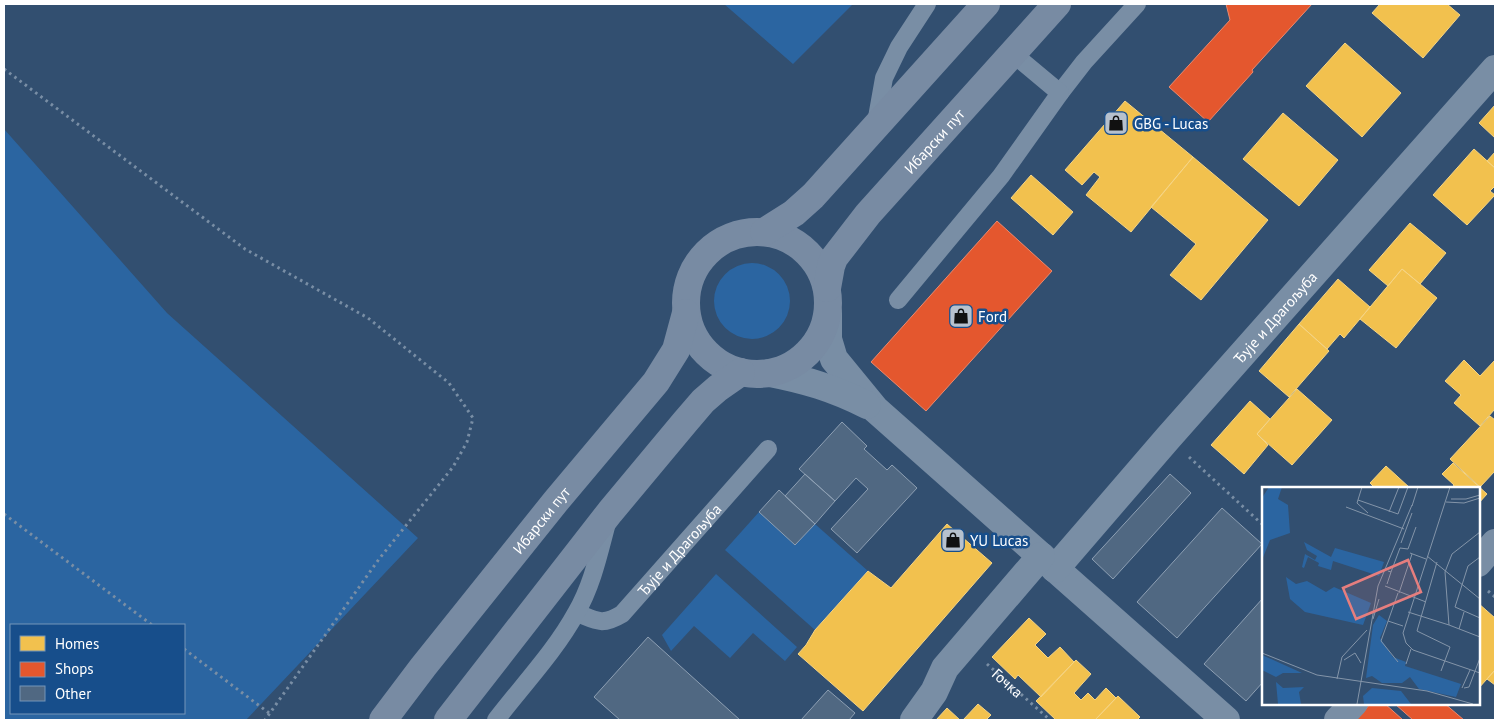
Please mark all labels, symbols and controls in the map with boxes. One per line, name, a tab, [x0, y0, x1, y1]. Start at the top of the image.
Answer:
street label: Ибарски пут	[900, 104, 968, 177]
shop icon: GBG - Lucas	[1103, 110, 1129, 136]
place label: GBG - Lucas	[1134, 114, 1208, 133]
street label: Ђује и Драгољуба	[1229, 267, 1321, 368]
shop icon: Ford	[948, 303, 974, 329]
place label: Ford	[978, 307, 1007, 326]
street label: Ибарски пут	[508, 482, 574, 557]
inset map	[1262, 487, 1479, 704]
street label: Ђује и Драгољуба	[633, 499, 725, 600]
shop icon: YU Lucas	[940, 527, 966, 553]
place label: YU Lucas	[970, 531, 1028, 550]
legend	[10, 624, 185, 714]
text: Homes	[55, 634, 99, 653]
text: Shops	[55, 659, 94, 678]
street label: Гочка	[989, 664, 1027, 701]
text: Other	[55, 684, 91, 703]

